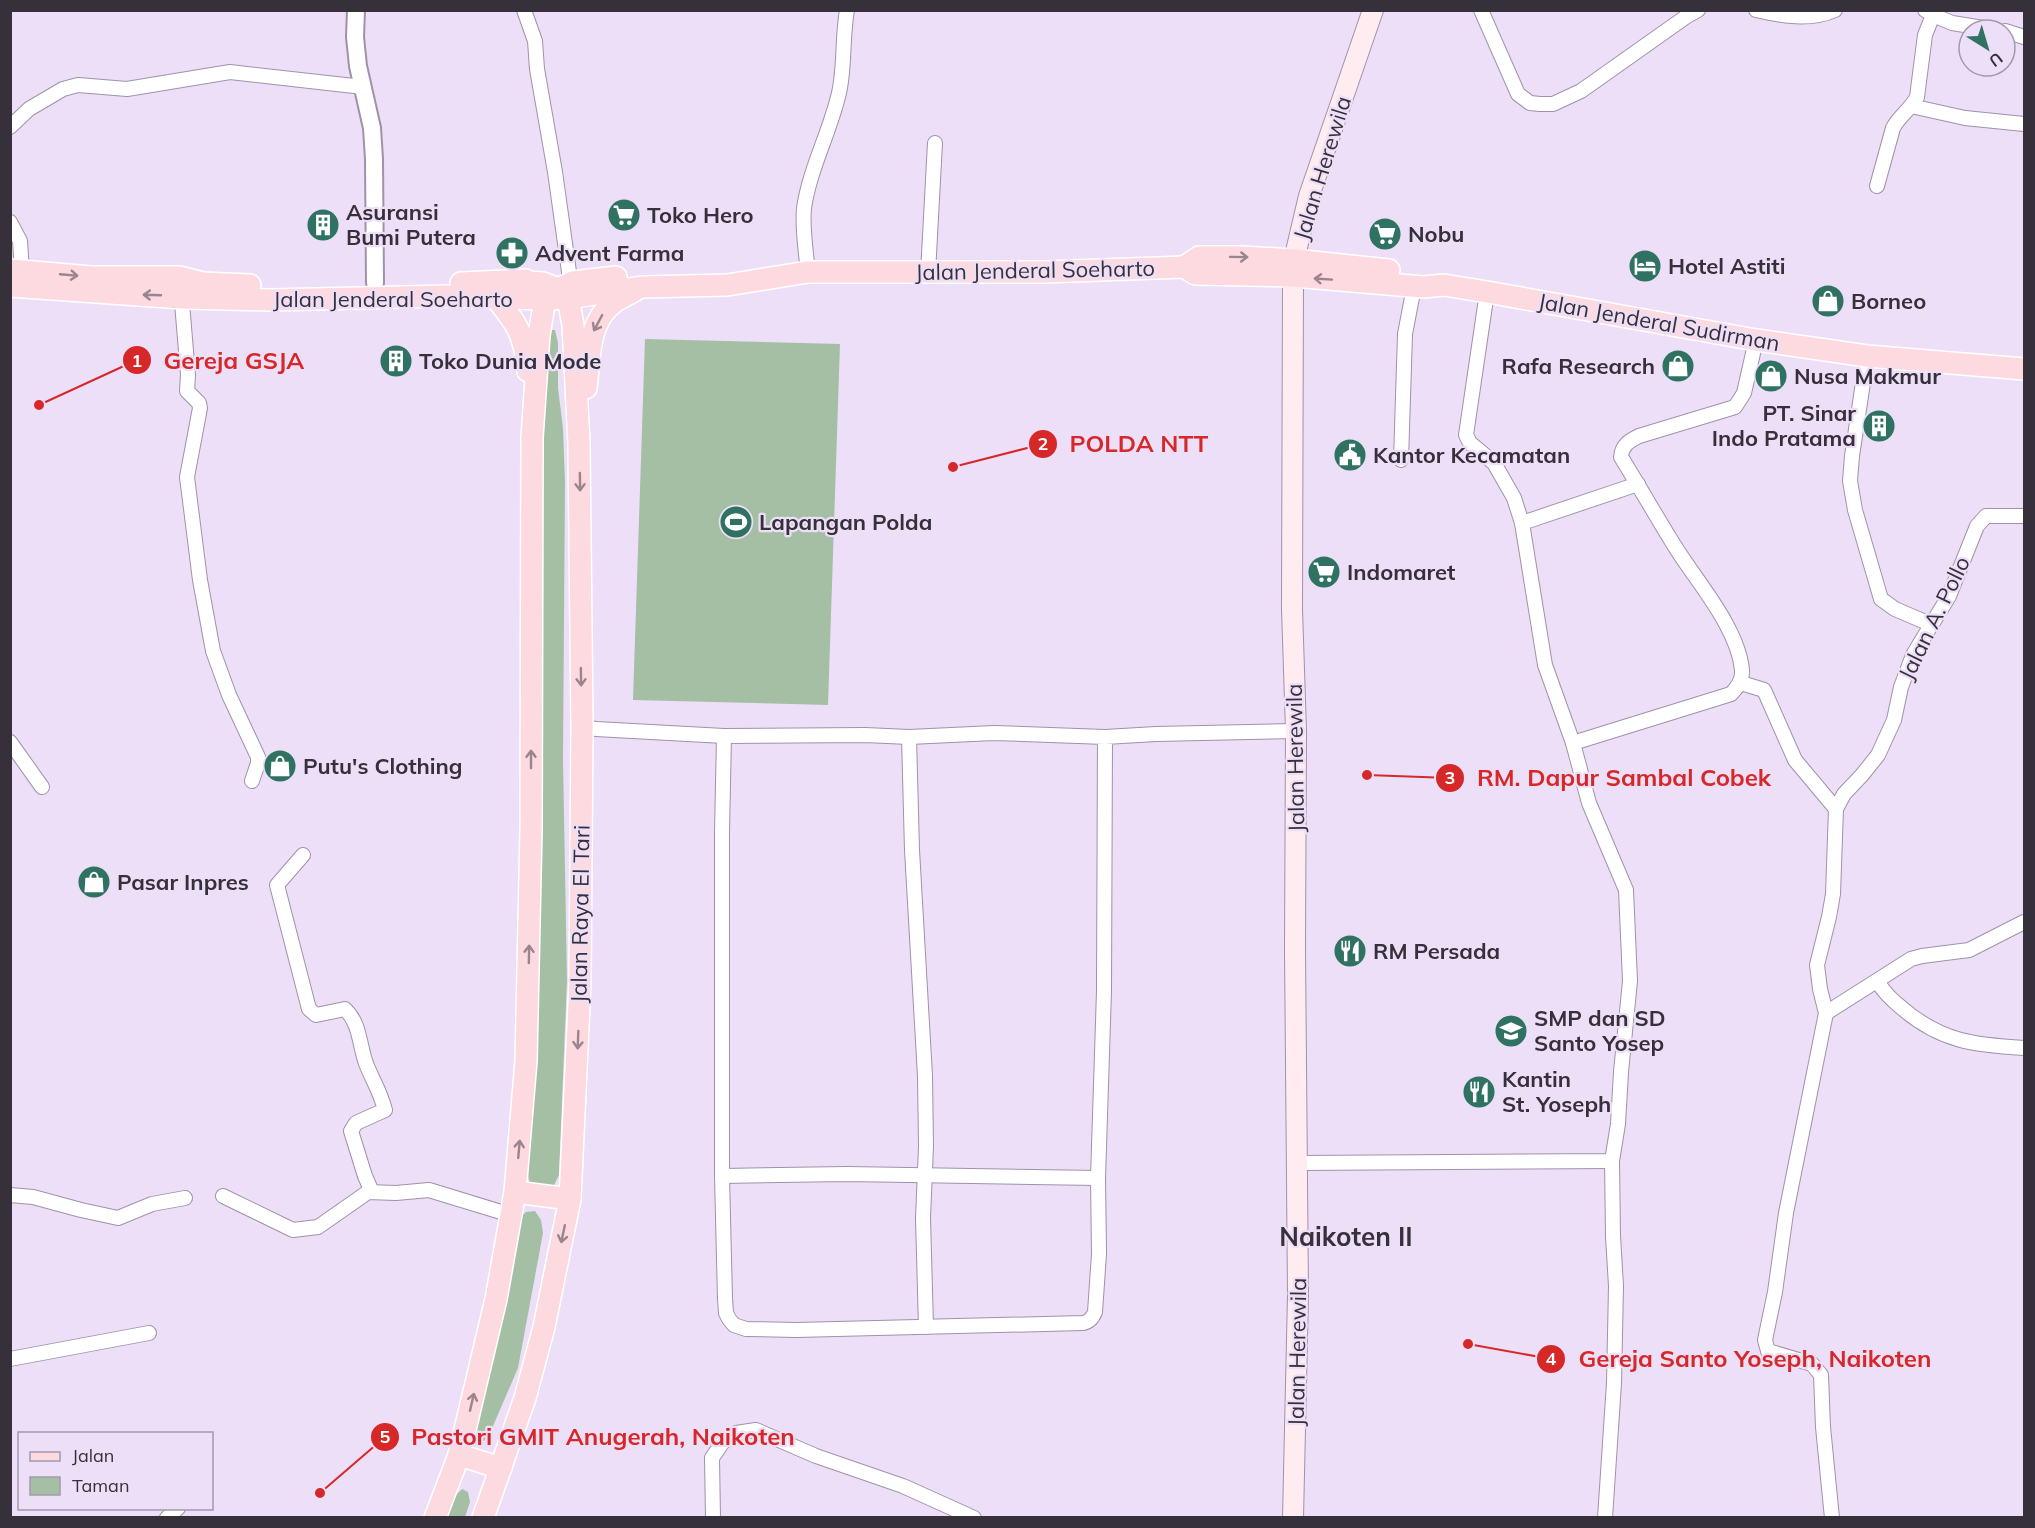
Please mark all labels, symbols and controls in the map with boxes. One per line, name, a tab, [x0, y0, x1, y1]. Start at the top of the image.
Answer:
north arrow	[1957, 18, 2017, 78]
text: U	[1985, 48, 2007, 72]
street label: Jalan Herewila	[1287, 93, 1357, 243]
supermarket icon: Toko Hero	[606, 197, 642, 233]
place label: Asuransi Bumi Putera	[346, 198, 476, 251]
place label: Toko Hero	[647, 201, 753, 229]
building icon: Asuransi Bumi Putera	[305, 207, 341, 243]
supermarket icon: Nobu	[1367, 216, 1403, 252]
place label: Nobu	[1408, 220, 1464, 248]
pharmacy icon: Advent Farma	[494, 235, 530, 271]
place label: Advent Farma	[535, 239, 684, 267]
hotel icon: Hotel Astiti	[1627, 248, 1663, 284]
one-way arrow	[1229, 252, 1249, 263]
place label: Hotel Astiti	[1668, 252, 1785, 280]
street label: Jalan Jenderal Soeharto	[915, 254, 1155, 286]
one-way arrow	[58, 270, 78, 281]
one-way arrow	[1314, 273, 1334, 284]
shop icon: Borneo	[1810, 283, 1846, 319]
street label: Jalan Jenderal Soeharto	[273, 285, 513, 313]
street label: Jalan Jenderal Sudirman	[1536, 287, 1782, 357]
place label: Borneo	[1851, 287, 1926, 315]
one-way arrow	[142, 289, 162, 301]
one-way arrow	[592, 313, 603, 331]
callout: Gereja GSJA	[122, 339, 316, 381]
building icon: Toko Dunia Mode	[378, 343, 414, 379]
text: Gereja GSJA	[164, 345, 304, 375]
place label: Toko Dunia Mode	[419, 347, 601, 375]
shop icon: Rafa Research	[1660, 348, 1696, 384]
text: 1	[132, 349, 142, 372]
place label: Rafa Research	[1502, 352, 1655, 380]
shop icon: Nusa Makmur	[1753, 358, 1789, 394]
place label: Nusa Makmur	[1794, 362, 1941, 390]
place label: PT. Sinar Indo Pratama	[1712, 399, 1856, 452]
building icon: PT. Sinar Indo Pratama	[1861, 408, 1897, 444]
callout: POLDA NTT	[1028, 423, 1220, 465]
text: POLDA NTT	[1070, 428, 1209, 458]
text: 2	[1038, 432, 1048, 455]
public building icon: Kantor Kecamatan	[1332, 437, 1368, 473]
place label: Kantor Kecamatan	[1373, 441, 1570, 469]
one-way arrow	[574, 471, 586, 491]
sports icon: Lapangan Polda	[718, 504, 754, 540]
place label: Lapangan Polda	[759, 508, 932, 536]
street label: Jalan A. Pollo	[1892, 552, 1976, 684]
supermarket icon: Indomaret	[1306, 554, 1342, 590]
place label: Indomaret	[1347, 558, 1455, 586]
one-way arrow	[575, 666, 587, 686]
street label: Jalan Herewila	[1280, 683, 1310, 833]
shop icon: Putu's Clothing	[262, 748, 298, 784]
one-way arrow	[525, 750, 537, 770]
place label: Putu's Clothing	[303, 752, 462, 780]
callout: RM. Dapur Sambal Cobek	[1435, 757, 1783, 799]
text: RM. Dapur Sambal Cobek	[1477, 762, 1772, 792]
text: 3	[1445, 766, 1455, 789]
street label: Jalan Raya El Tari	[564, 825, 596, 1003]
shop icon: Pasar Inpres	[76, 864, 112, 900]
place label: Pasar Inpres	[117, 868, 249, 896]
restaurant icon: RM Persada	[1332, 933, 1368, 969]
place label: RM Persada	[1373, 937, 1500, 965]
one-way arrow	[523, 945, 534, 965]
place label: SMP dan SD Santo Yosep	[1534, 1004, 1666, 1057]
school or university icon: SMP dan SD Santo Yosep	[1493, 1013, 1529, 1049]
one-way arrow	[572, 1029, 583, 1049]
place label: Kantin St. Yoseph	[1502, 1065, 1611, 1118]
restaurant icon: Kantin St. Yoseph	[1461, 1074, 1497, 1110]
one-way arrow	[514, 1139, 525, 1159]
district label: Naikoten II	[1279, 1220, 1413, 1253]
one-way arrow	[557, 1224, 568, 1243]
street label: Jalan Herewila	[1282, 1277, 1312, 1427]
callout: Gereja Santo Yoseph, Naikoten	[1536, 1338, 1943, 1380]
text: Gereja Santo Yoseph, Naikoten	[1579, 1343, 1931, 1373]
text: 4	[1546, 1347, 1557, 1370]
one-way arrow	[466, 1393, 478, 1412]
callout: Pastori GMIT Anugerah, Naikoten	[370, 1416, 807, 1458]
text: Pastori GMIT Anugerah, Naikoten	[411, 1421, 795, 1451]
text: 5	[380, 1425, 391, 1448]
legend	[18, 1432, 213, 1510]
text: Jalan	[72, 1444, 114, 1467]
text: Taman	[72, 1474, 129, 1497]

